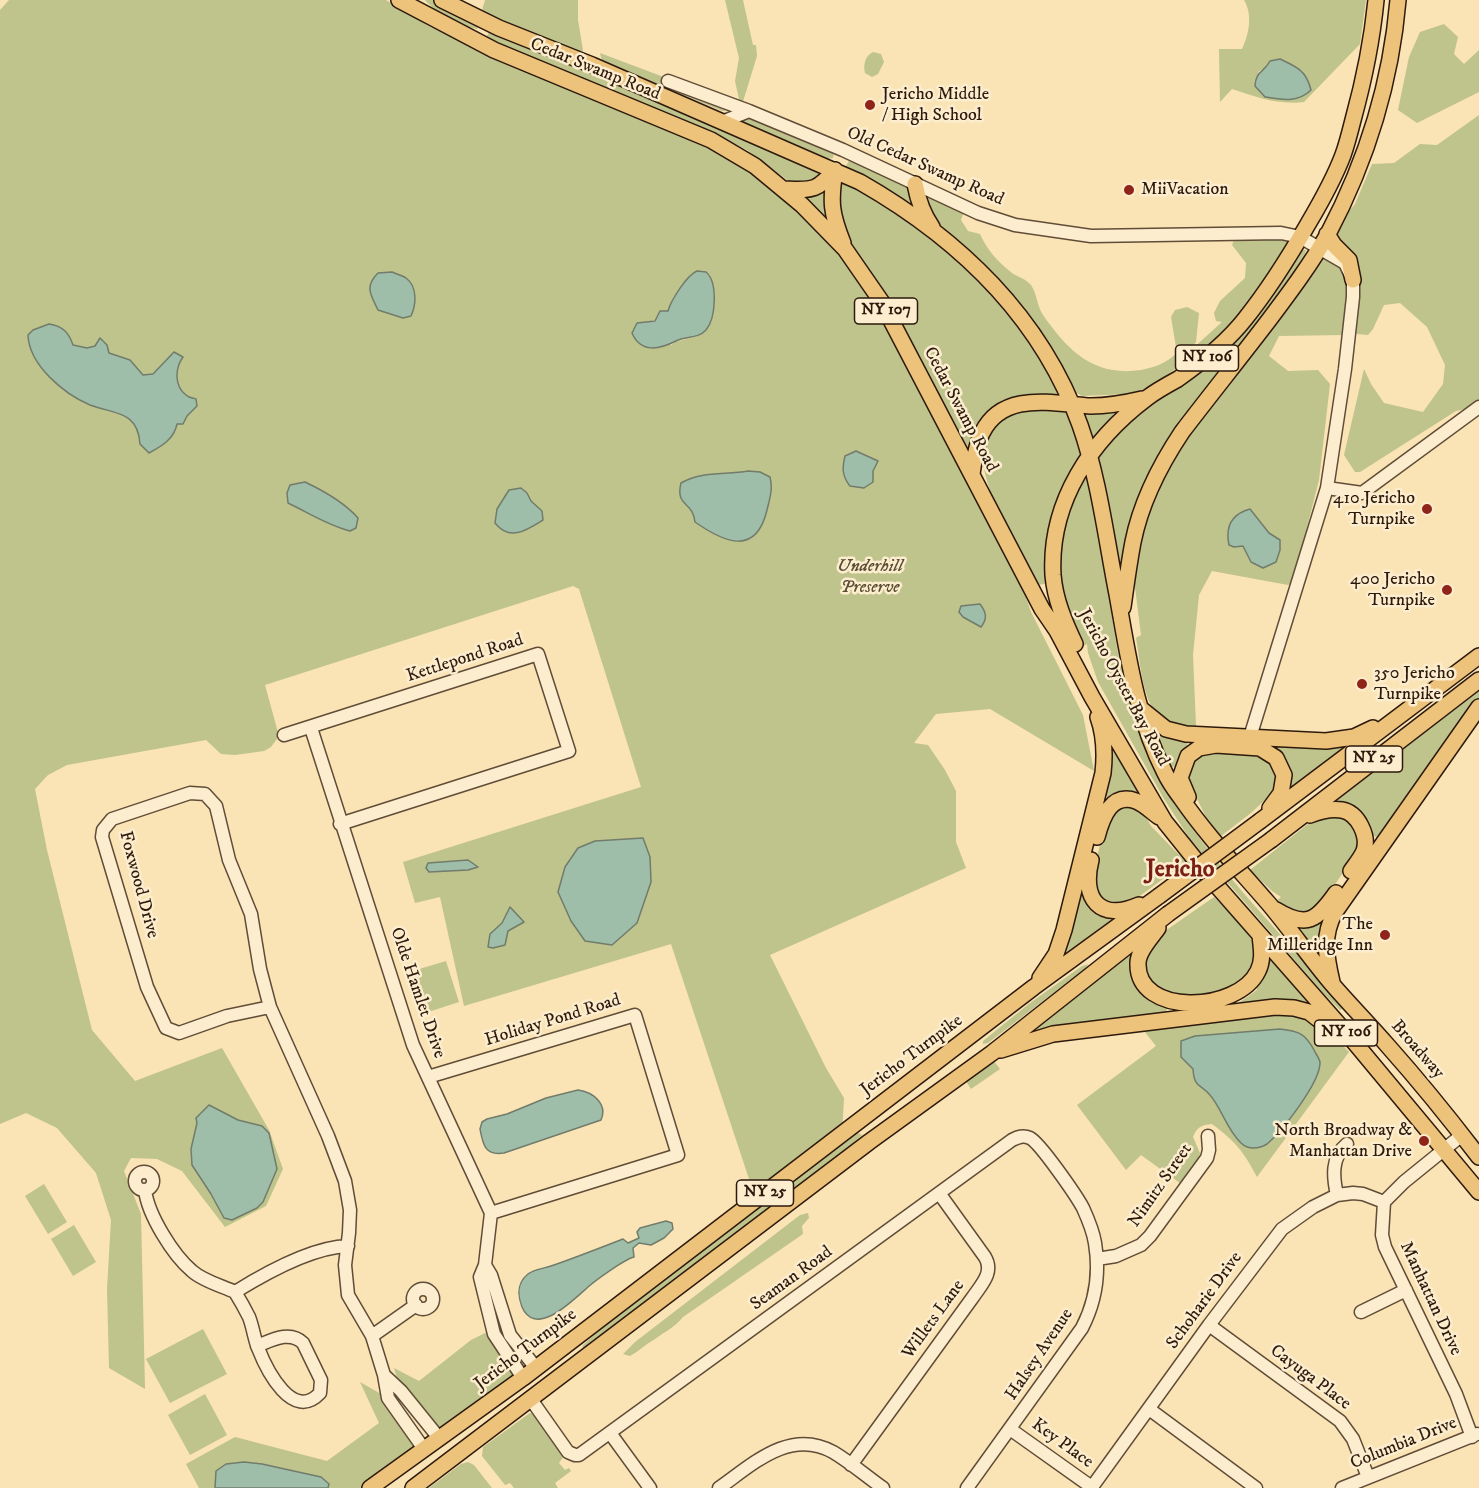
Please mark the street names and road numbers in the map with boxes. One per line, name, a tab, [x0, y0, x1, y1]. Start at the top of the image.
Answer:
street label: Cedar Swamp Road	[527, 34, 663, 106]
street label: Old Cedar Swamp Road	[843, 123, 1007, 211]
road number: NY 107	[854, 298, 918, 324]
street label: Cedar Swamp Road	[918, 344, 1002, 476]
road number: NY 106	[1176, 345, 1238, 371]
street label: Jericho Oyster Bay Road	[1072, 606, 1174, 770]
street label: Kettlepond Road	[404, 630, 526, 688]
road number: NY 25	[1346, 746, 1402, 772]
street label: Foxwood Drive	[113, 829, 163, 941]
street label: Olde Hamlet Drive	[384, 925, 450, 1061]
street label: Holiday Pond Road	[483, 990, 623, 1052]
street label: Jericho Turnpike	[857, 1011, 967, 1101]
street label: Broadway	[1386, 1016, 1448, 1084]
road number: NY 106	[1314, 1020, 1378, 1046]
street label: Nimitz Street	[1124, 1140, 1198, 1232]
road number: NY 25	[736, 1180, 794, 1206]
street label: Manhattan Drive	[1394, 1239, 1466, 1359]
street label: Seaman Road	[747, 1242, 837, 1316]
street label: Schoharie Drive	[1162, 1248, 1248, 1354]
street label: Willets Lane	[898, 1276, 970, 1364]
street label: Jericho Turnpike	[471, 1305, 581, 1395]
street label: Halsey Avenue	[1001, 1305, 1079, 1405]
street label: Cayuga Place	[1265, 1341, 1355, 1415]
street label: Columbia Drive	[1348, 1413, 1460, 1475]
street label: Key Place	[1027, 1414, 1097, 1474]

